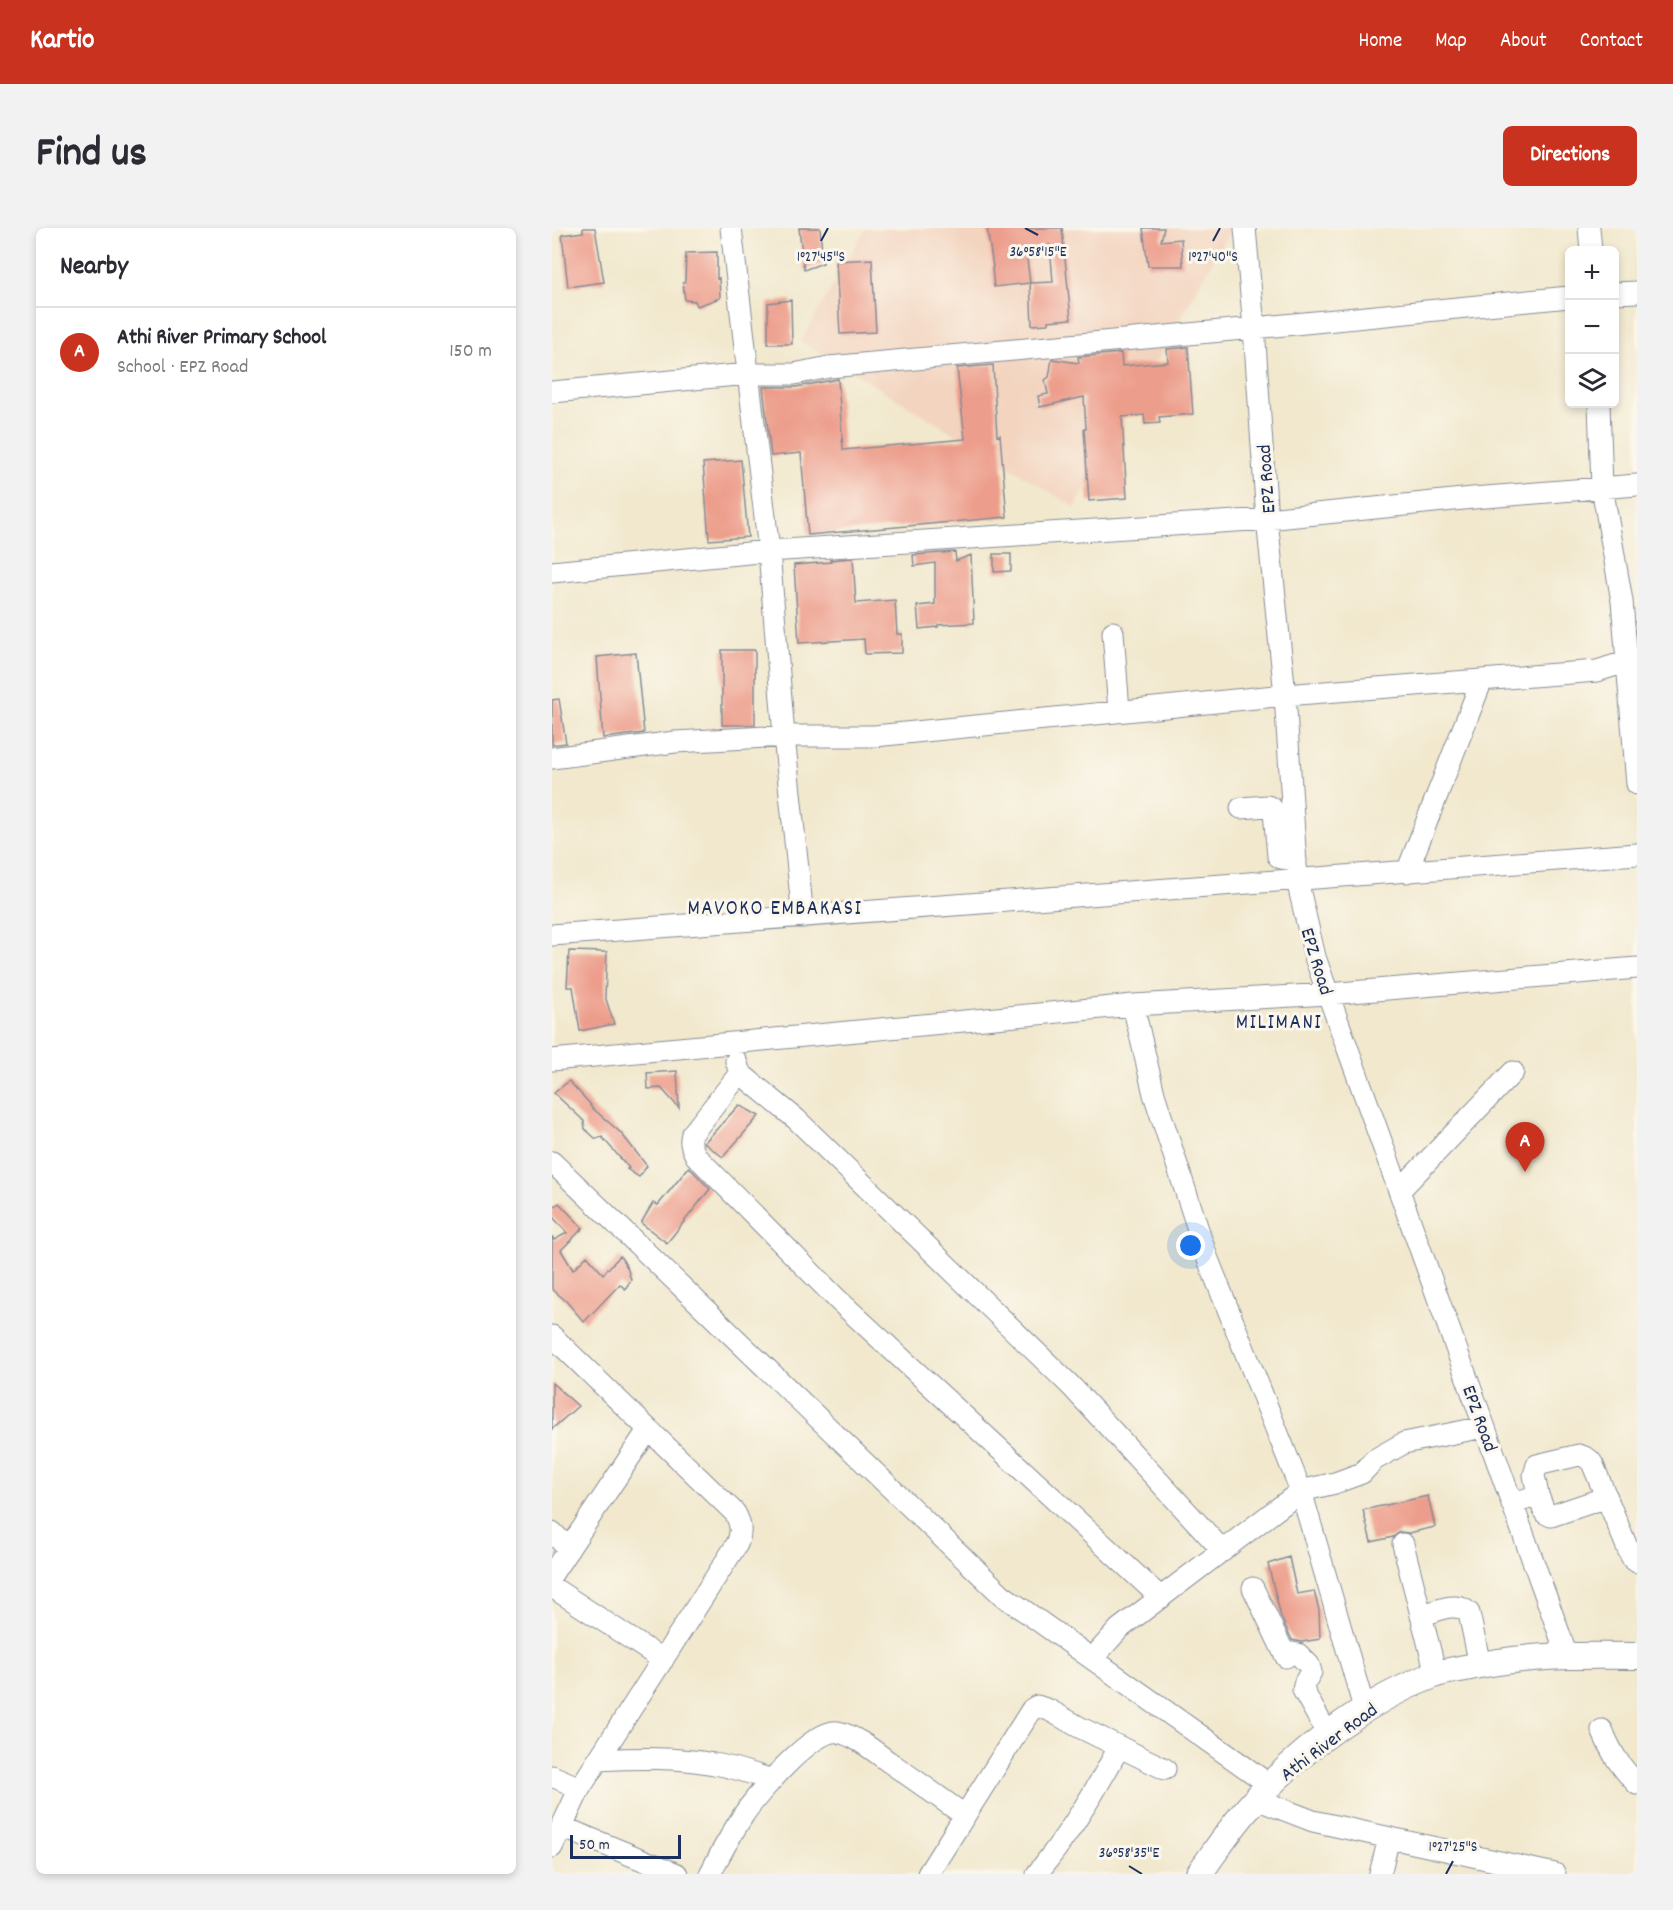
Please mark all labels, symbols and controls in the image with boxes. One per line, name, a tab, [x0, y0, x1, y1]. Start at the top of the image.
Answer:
text: Kartio	[30, 22, 94, 62]
text: Home	[1358, 27, 1402, 57]
text: Map	[1435, 27, 1467, 57]
text: About	[1500, 27, 1547, 57]
text: Contact	[1580, 27, 1643, 57]
text: Find us	[36, 126, 147, 186]
button: Directions	[1503, 126, 1637, 186]
text: 36°58'15"E	[1009, 242, 1067, 264]
map controls	[1565, 246, 1619, 408]
button: +	[1565, 246, 1619, 300]
text: 1°27'45"S	[797, 247, 845, 269]
text: 1°27'40"S	[1188, 247, 1238, 269]
text: Nearby	[60, 249, 128, 286]
button: −	[1565, 300, 1619, 354]
text: Athi River Primary School	[117, 323, 326, 354]
text: A	[74, 338, 85, 366]
text: 150 m	[449, 338, 492, 366]
text: School · EPZ Road	[117, 354, 248, 382]
button: layers	[1565, 354, 1619, 408]
street label: EPZ Road	[1252, 443, 1284, 514]
district label: MAVOKO EMBAKASI	[687, 895, 863, 925]
street label: EPZ Road	[1292, 925, 1339, 999]
district label: MILIMANI	[1236, 1009, 1322, 1039]
pin: A	[1506, 1122, 1544, 1172]
your location	[1176, 1231, 1205, 1260]
street label: EPZ Road	[1453, 1382, 1503, 1456]
street label: Athi River Road	[1275, 1697, 1384, 1789]
scale bar	[570, 1832, 681, 1860]
text: 50 m	[579, 1834, 610, 1857]
text: 1°27'25"S	[1429, 1837, 1477, 1859]
text: 36°58'35"E	[1099, 1843, 1159, 1865]

